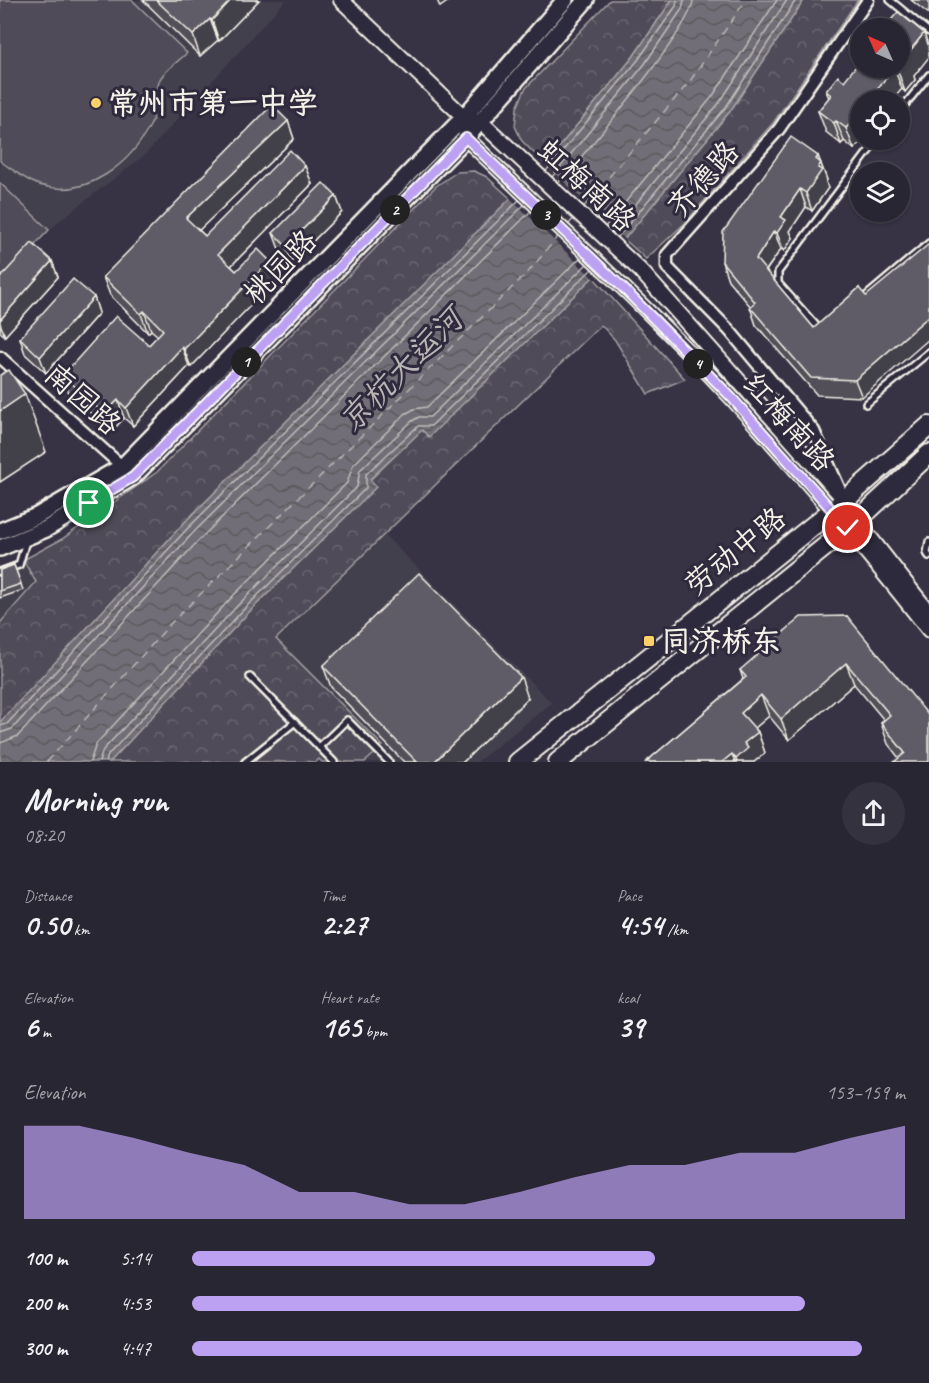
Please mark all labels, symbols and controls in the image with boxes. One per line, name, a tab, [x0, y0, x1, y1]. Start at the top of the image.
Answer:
north arrow	[850, 18, 910, 78]
map controls	[850, 18, 910, 222]
place label: 常州市第一中学	[108, 84, 318, 122]
button: locate	[850, 90, 910, 150]
marker: 常州市第一中学	[89, 96, 103, 110]
street label: 虹梅南路	[530, 130, 644, 240]
street label: 齐德路	[659, 133, 747, 225]
button: layers	[850, 162, 910, 222]
pin: 2	[380, 195, 410, 225]
text: 2	[391, 200, 399, 220]
pin: 3	[531, 200, 561, 230]
text: 3	[542, 205, 550, 225]
street label: 桃园路	[235, 221, 325, 313]
water label: 京杭大运河	[330, 295, 476, 441]
pin: 1	[231, 347, 261, 377]
pin: 4	[683, 349, 713, 379]
text: 1	[242, 352, 250, 372]
text: 4	[694, 354, 702, 374]
street label: 南园路	[37, 355, 129, 443]
street label: 红梅南路	[735, 365, 843, 479]
pin	[63, 477, 114, 528]
icon: arrive	[72, 486, 105, 519]
street label: 劳动中路	[676, 498, 794, 604]
pin	[822, 502, 873, 553]
icon: check	[831, 511, 864, 544]
place label: 同济桥东	[661, 622, 781, 660]
marker: 同济桥东	[642, 634, 656, 648]
text: Morning run	[24, 779, 168, 821]
button: share	[842, 782, 905, 845]
text: 08:20	[24, 823, 64, 848]
text: Distance	[24, 886, 72, 906]
text: Time	[321, 886, 345, 906]
text: Pace	[617, 886, 642, 906]
text: 0.50	[24, 906, 70, 944]
text: 2:27	[321, 906, 367, 944]
text: 4:54	[617, 906, 663, 944]
text: km	[70, 920, 89, 940]
text: /km	[663, 920, 688, 940]
text: Elevation	[24, 988, 73, 1008]
text: Heart rate	[321, 988, 379, 1008]
text: kcal	[617, 988, 638, 1008]
text: 6	[24, 1008, 38, 1046]
text: 165	[321, 1008, 361, 1046]
text: 39	[617, 1008, 644, 1046]
text: m	[38, 1022, 51, 1042]
text: bpm	[361, 1022, 387, 1042]
text: Elevation	[24, 1080, 86, 1105]
text: 153–159 m	[826, 1080, 905, 1105]
text: 100 m	[24, 1246, 67, 1271]
text: 5:14	[120, 1246, 151, 1271]
text: 200 m	[24, 1291, 67, 1316]
text: 4:53	[120, 1291, 151, 1316]
text: 300 m	[24, 1336, 67, 1361]
text: 4:47	[120, 1336, 151, 1361]

